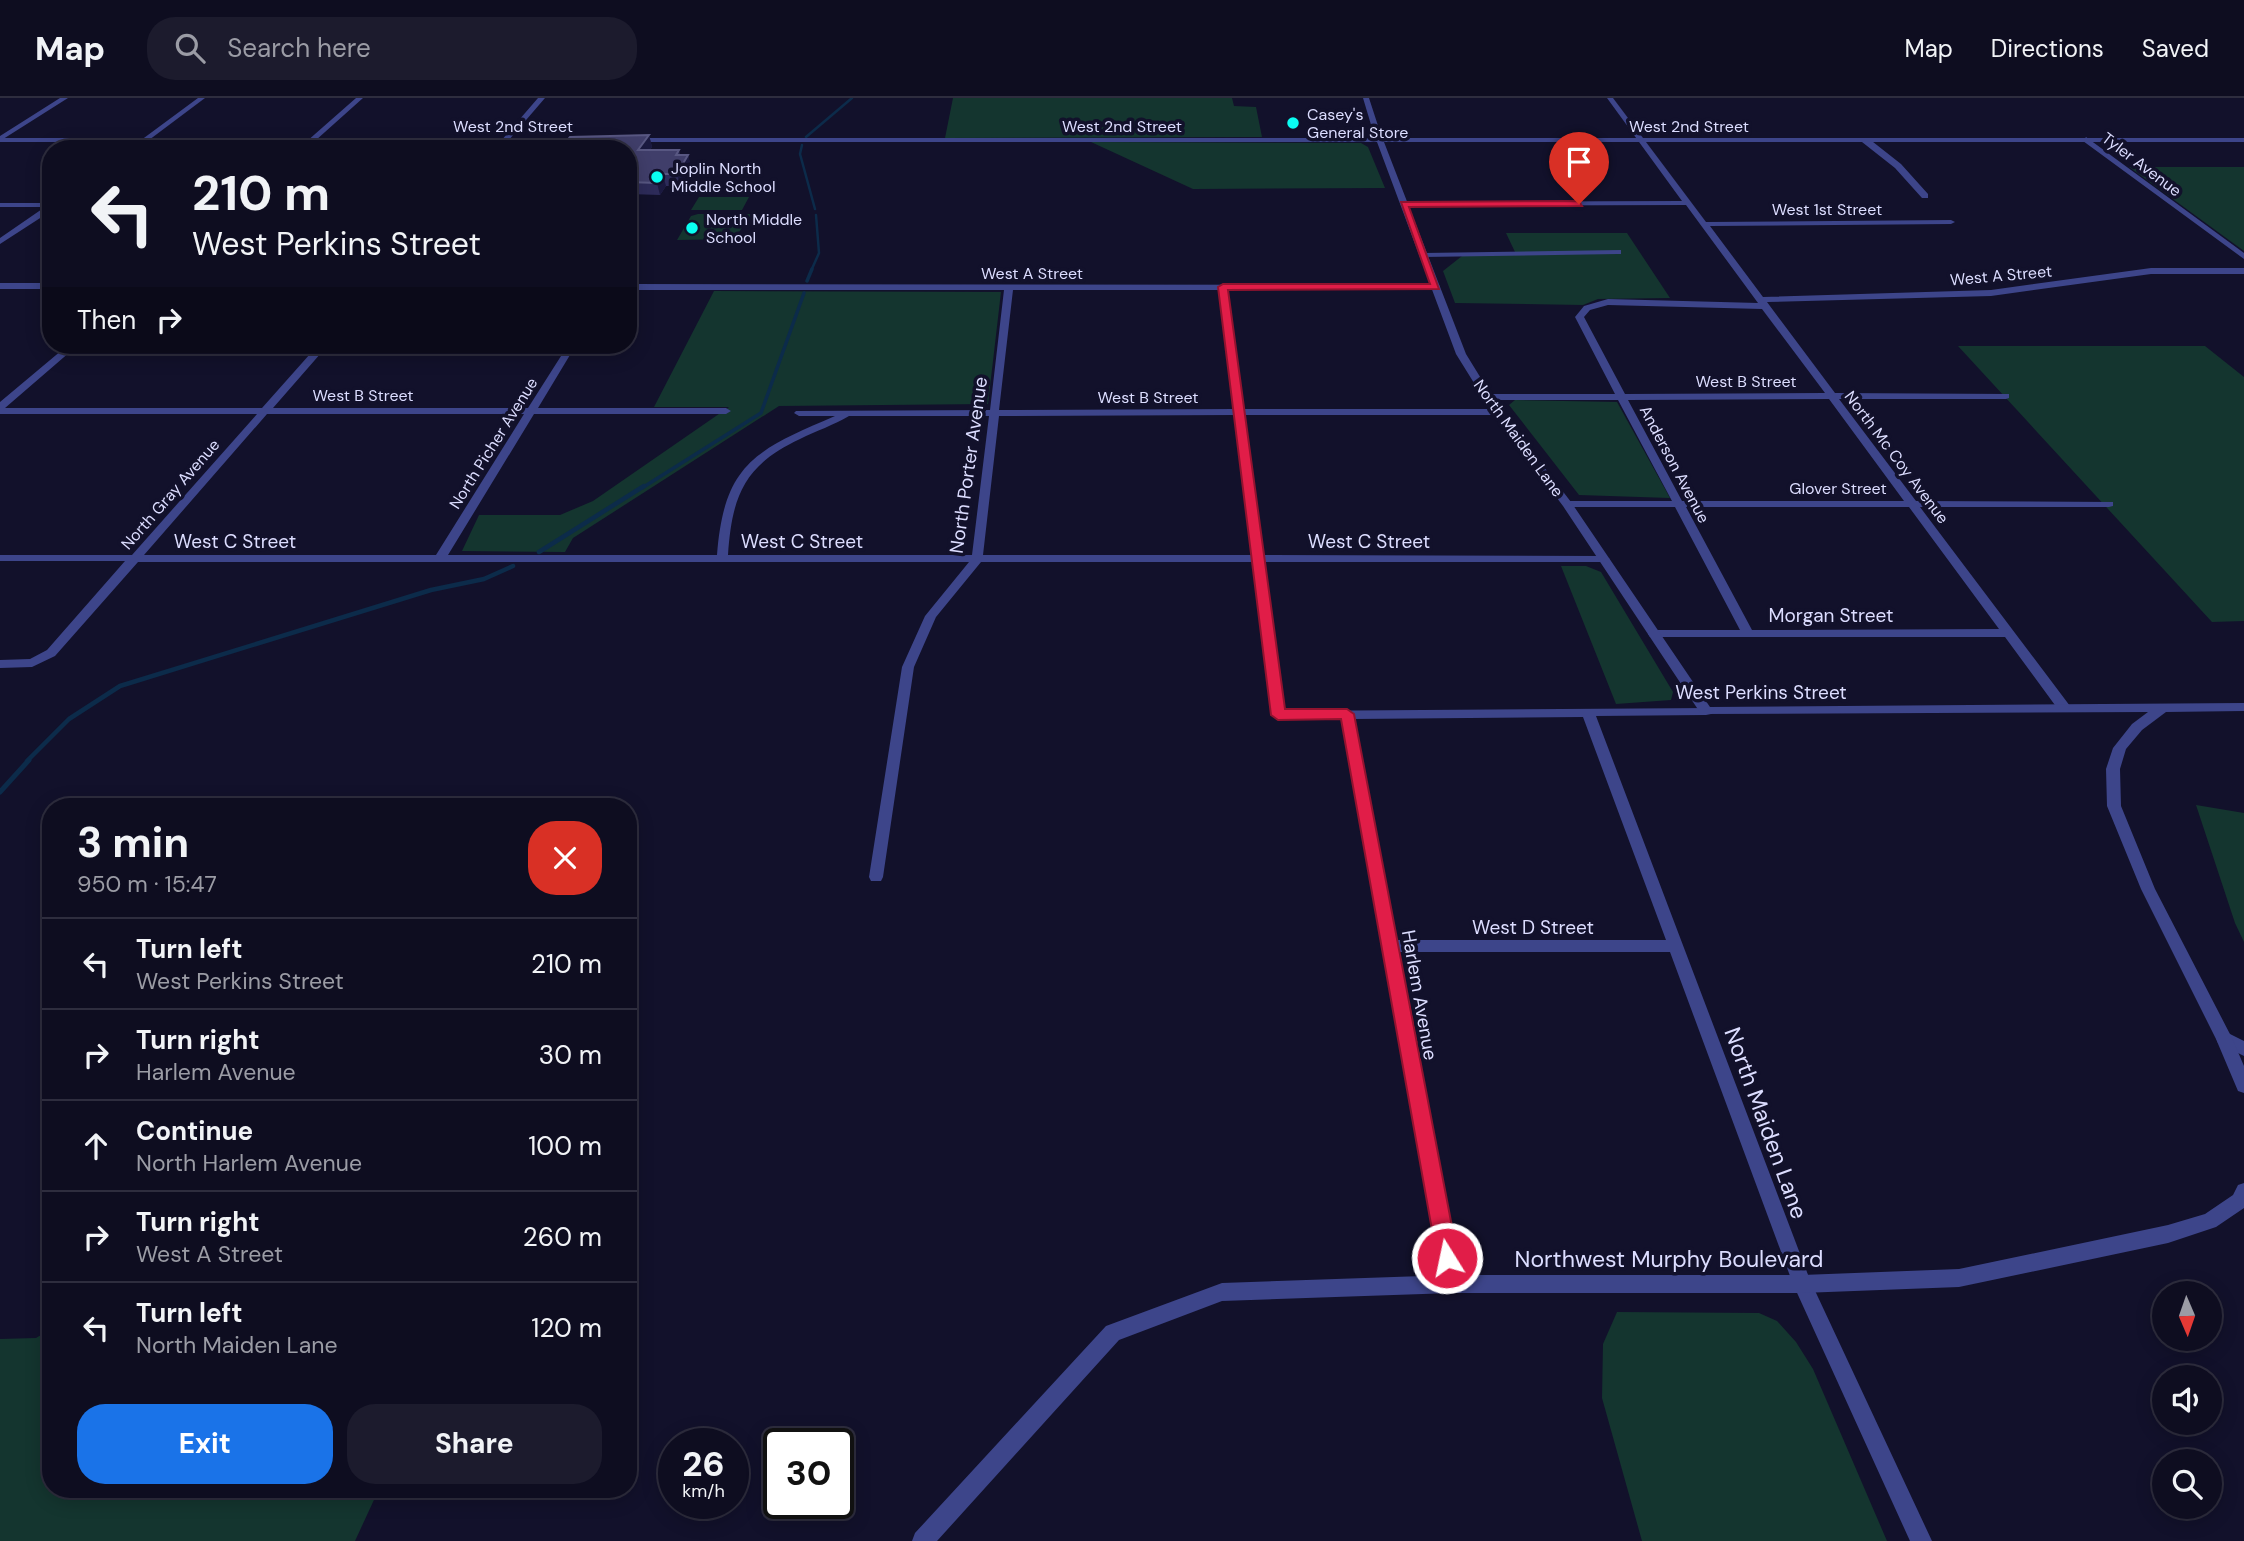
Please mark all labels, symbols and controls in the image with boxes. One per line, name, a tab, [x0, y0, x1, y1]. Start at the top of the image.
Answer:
search box	[147, 17, 637, 80]
text: Map	[35, 27, 105, 70]
icon: search	[171, 29, 209, 67]
text: Search here	[227, 31, 371, 65]
text: Map	[1905, 33, 1953, 64]
text: Directions	[1991, 33, 2104, 64]
text: Saved	[2142, 33, 2209, 64]
place label: Casey's General Store	[1307, 104, 1408, 143]
marker: Casey's General Store	[1285, 115, 1301, 131]
street label: West 2nd Street	[453, 116, 573, 137]
street label: West 2nd Street	[1062, 116, 1182, 137]
street label: West 2nd Street	[1629, 116, 1749, 137]
street label: Tyler Avenue	[2098, 128, 2186, 201]
pin	[1549, 132, 1609, 204]
icon: arrive	[1560, 143, 1598, 181]
place label: Joplin North Middle School	[671, 158, 775, 197]
text: 210 m	[192, 161, 330, 225]
icon: left	[77, 168, 168, 259]
marker: Joplin North Middle School	[649, 169, 665, 185]
street label: West 1st Street	[1772, 199, 1882, 220]
place label: North Middle School	[706, 209, 802, 248]
marker: North Middle School	[684, 220, 700, 236]
text: West Perkins Street	[192, 223, 481, 265]
street label: West A Street	[1949, 261, 2053, 290]
street label: West A Street	[981, 263, 1083, 284]
icon: right	[150, 301, 188, 339]
text: Then	[77, 303, 136, 337]
street label: West B Street	[1695, 371, 1797, 392]
street label: North Picher Avenue	[444, 374, 542, 513]
street label: North Porter Avenue	[944, 375, 993, 555]
street label: North Maiden Lane	[1469, 375, 1568, 501]
street label: West B Street	[312, 385, 414, 406]
street label: West B Street	[1097, 387, 1199, 408]
street label: North Mc Coy Avenue	[1840, 387, 1953, 528]
street label: Anderson Avenue	[1635, 402, 1714, 527]
street label: North Gray Avenue	[116, 435, 224, 554]
street label: Glover Street	[1789, 478, 1887, 499]
street label: West C Street	[174, 529, 296, 554]
street label: West C Street	[741, 529, 863, 554]
street label: West C Street	[1308, 529, 1430, 554]
street label: Morgan Street	[1769, 603, 1893, 628]
street label: West Perkins Street	[1675, 680, 1847, 705]
text: 3 min	[77, 815, 189, 870]
button: close	[528, 821, 602, 895]
text: 950 m · 15:47	[77, 869, 217, 899]
street label: West D Street	[1472, 915, 1594, 940]
street label: Harlem Avenue	[1396, 928, 1443, 1062]
text: Turn left	[136, 932, 243, 966]
icon: left	[77, 945, 115, 983]
text: 210 m	[531, 947, 602, 981]
text: West Perkins Street	[136, 966, 344, 996]
text: Turn right	[136, 1023, 260, 1057]
street label: North Maiden Lane	[1717, 1023, 1815, 1223]
icon: right	[77, 1036, 115, 1074]
text: 30 m	[539, 1038, 602, 1072]
text: Harlem Avenue	[136, 1057, 296, 1087]
text: Continue	[136, 1114, 253, 1148]
icon: ahead	[77, 1127, 115, 1165]
text: 100 m	[528, 1129, 602, 1163]
text: North Harlem Avenue	[136, 1148, 362, 1178]
text: Turn right	[136, 1205, 260, 1239]
icon: right	[77, 1218, 115, 1256]
text: 260 m	[523, 1220, 602, 1254]
position arrow	[1410, 1221, 1484, 1295]
text: West A Street	[136, 1239, 283, 1269]
street label: Northwest Murphy Boulevard	[1515, 1244, 1823, 1274]
north arrow	[2152, 1281, 2222, 1351]
map controls	[2152, 1281, 2222, 1519]
text: Turn left	[136, 1296, 243, 1330]
icon: left	[77, 1309, 115, 1347]
text: 120 m	[531, 1311, 602, 1345]
text: North Maiden Lane	[136, 1330, 337, 1360]
button: sound	[2152, 1365, 2222, 1435]
button: Exit	[77, 1404, 333, 1484]
button: Share	[347, 1404, 602, 1484]
speed limit sign: 30	[763, 1428, 854, 1519]
text: 26	[682, 1441, 725, 1487]
button: search	[2152, 1449, 2222, 1519]
text: km/h	[682, 1479, 725, 1503]

